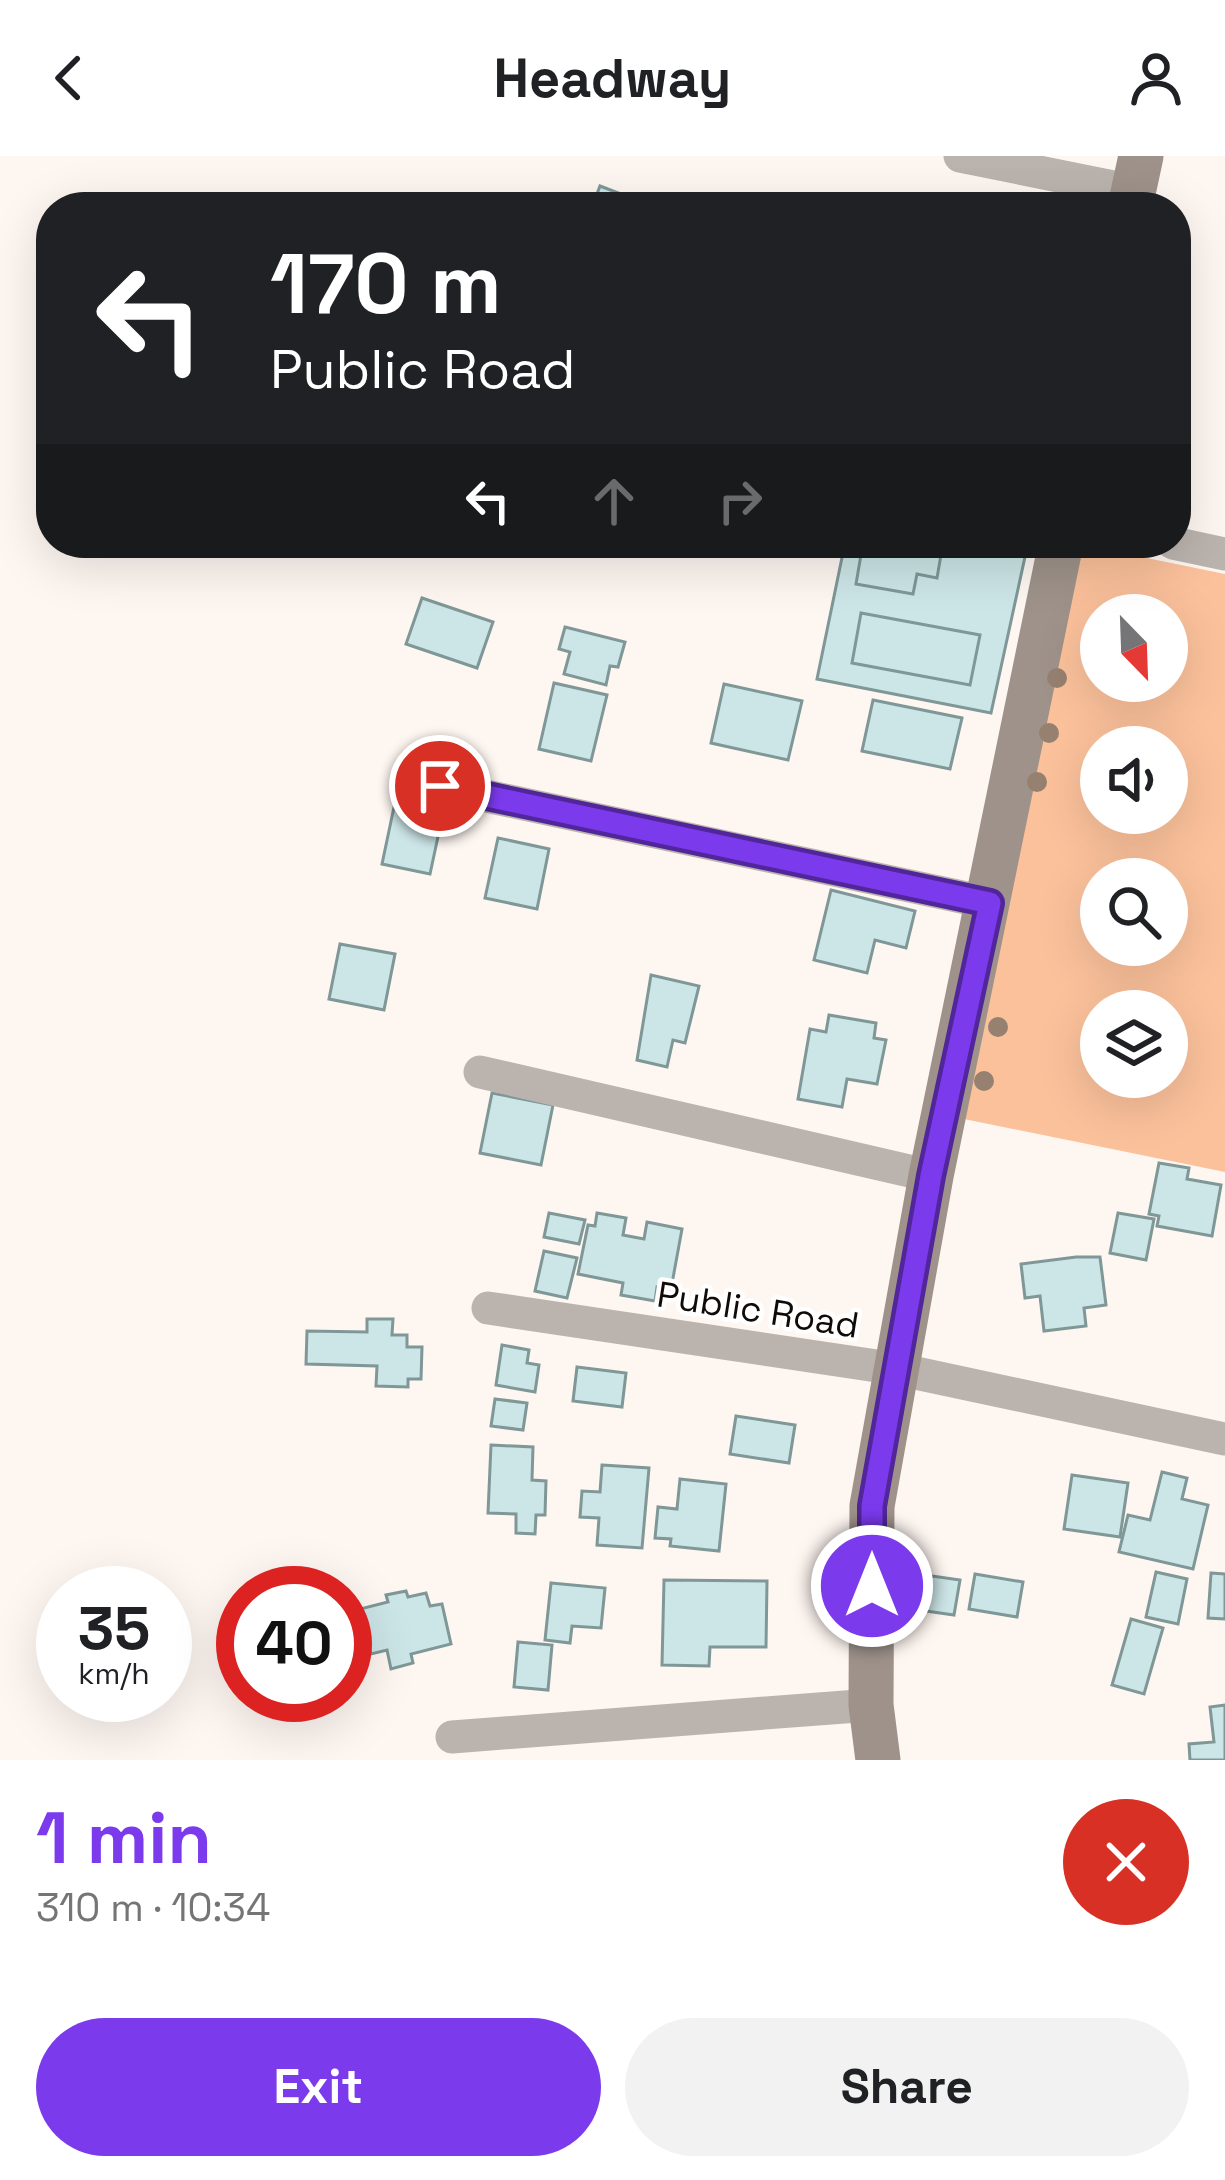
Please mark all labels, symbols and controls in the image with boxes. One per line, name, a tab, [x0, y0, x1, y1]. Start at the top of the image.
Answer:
text: Headway	[494, 44, 731, 113]
icon: back	[36, 45, 102, 111]
icon: person	[1123, 45, 1189, 111]
text: 170 m	[270, 230, 502, 338]
icon: left	[72, 240, 228, 396]
text: Public Road	[270, 335, 575, 404]
icon: left	[455, 468, 521, 534]
icon: ahead	[581, 468, 647, 534]
icon: right	[707, 468, 773, 534]
north arrow	[1080, 594, 1188, 702]
map controls	[1080, 594, 1188, 1098]
button: sound	[1080, 726, 1188, 834]
pin	[389, 735, 491, 837]
icon: arrive	[407, 753, 473, 819]
button: search	[1080, 858, 1188, 966]
button: layers	[1080, 990, 1188, 1098]
street label: Public Road	[654, 1271, 862, 1349]
position arrow	[809, 1523, 935, 1649]
speed limit sign: 40	[216, 1566, 372, 1722]
text: 35	[78, 1590, 150, 1667]
text: km/h	[78, 1654, 150, 1693]
text: 1 min	[36, 1792, 212, 1884]
button: close	[1063, 1799, 1189, 1925]
text: 310 m · 10:34	[36, 1883, 270, 1932]
button: Exit	[36, 2018, 601, 2156]
button: Share	[625, 2018, 1189, 2156]

